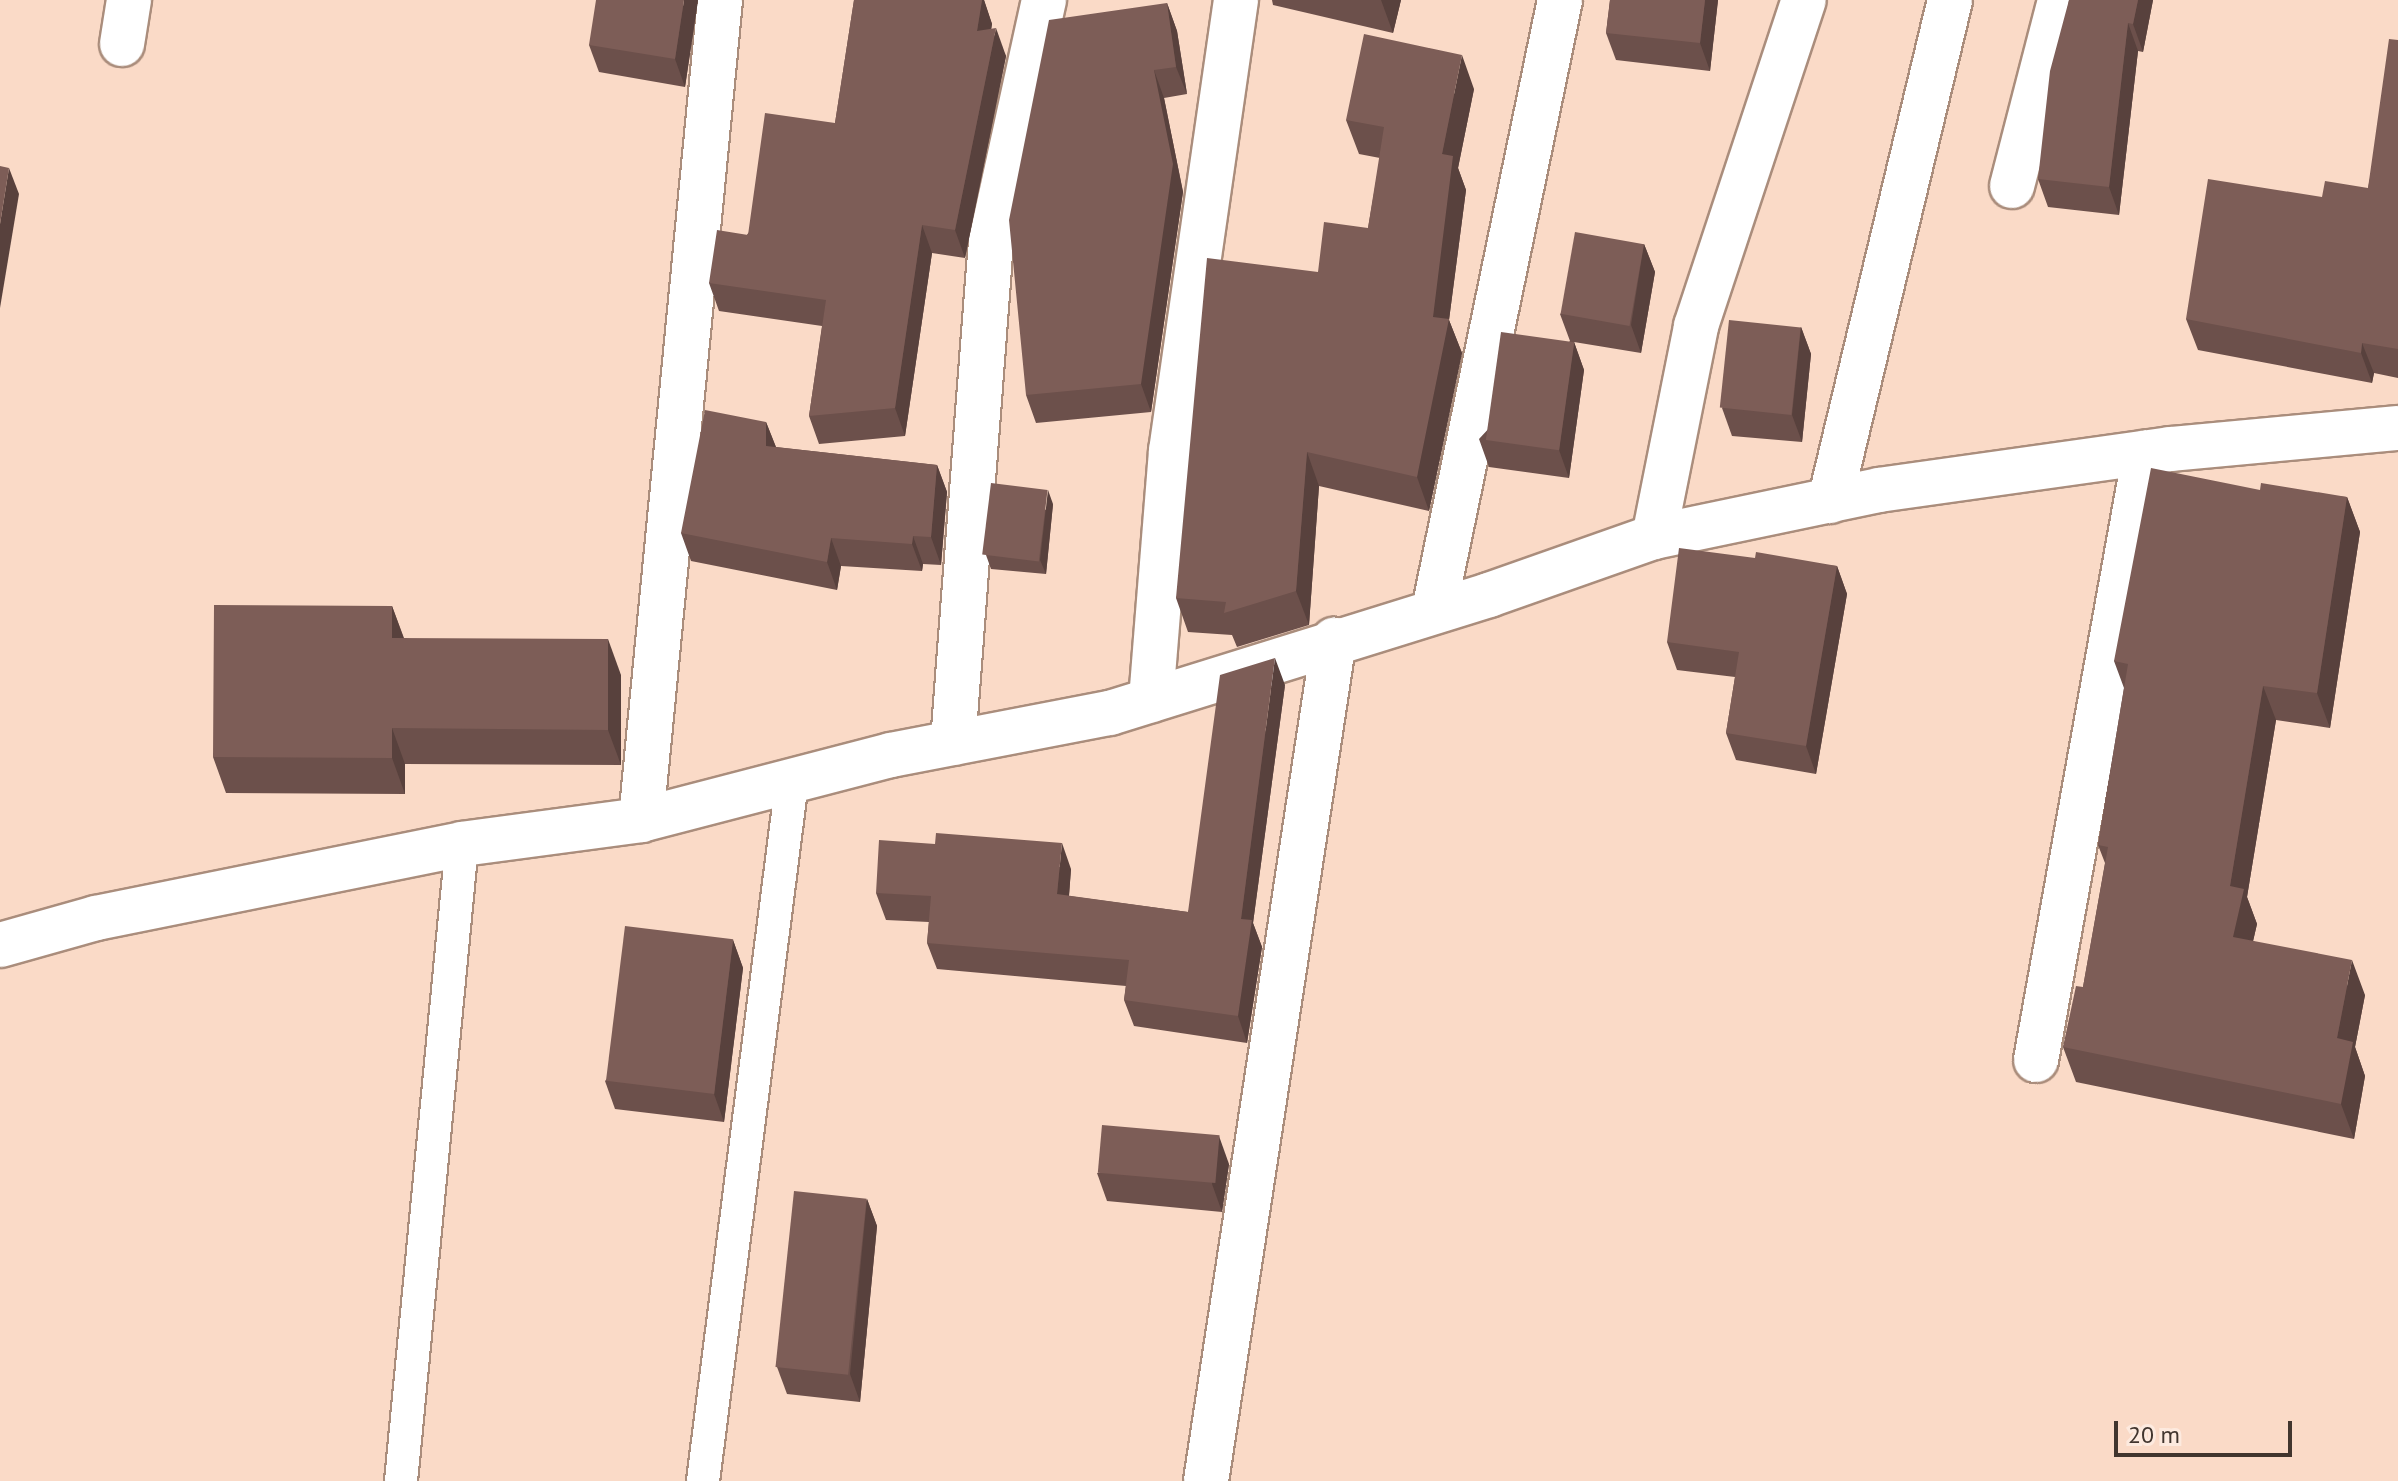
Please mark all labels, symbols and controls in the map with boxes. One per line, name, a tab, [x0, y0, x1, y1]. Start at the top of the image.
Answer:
scale bar	[2118, 1405, 2296, 1455]
text: 20 m	[2128, 1419, 2180, 1450]

